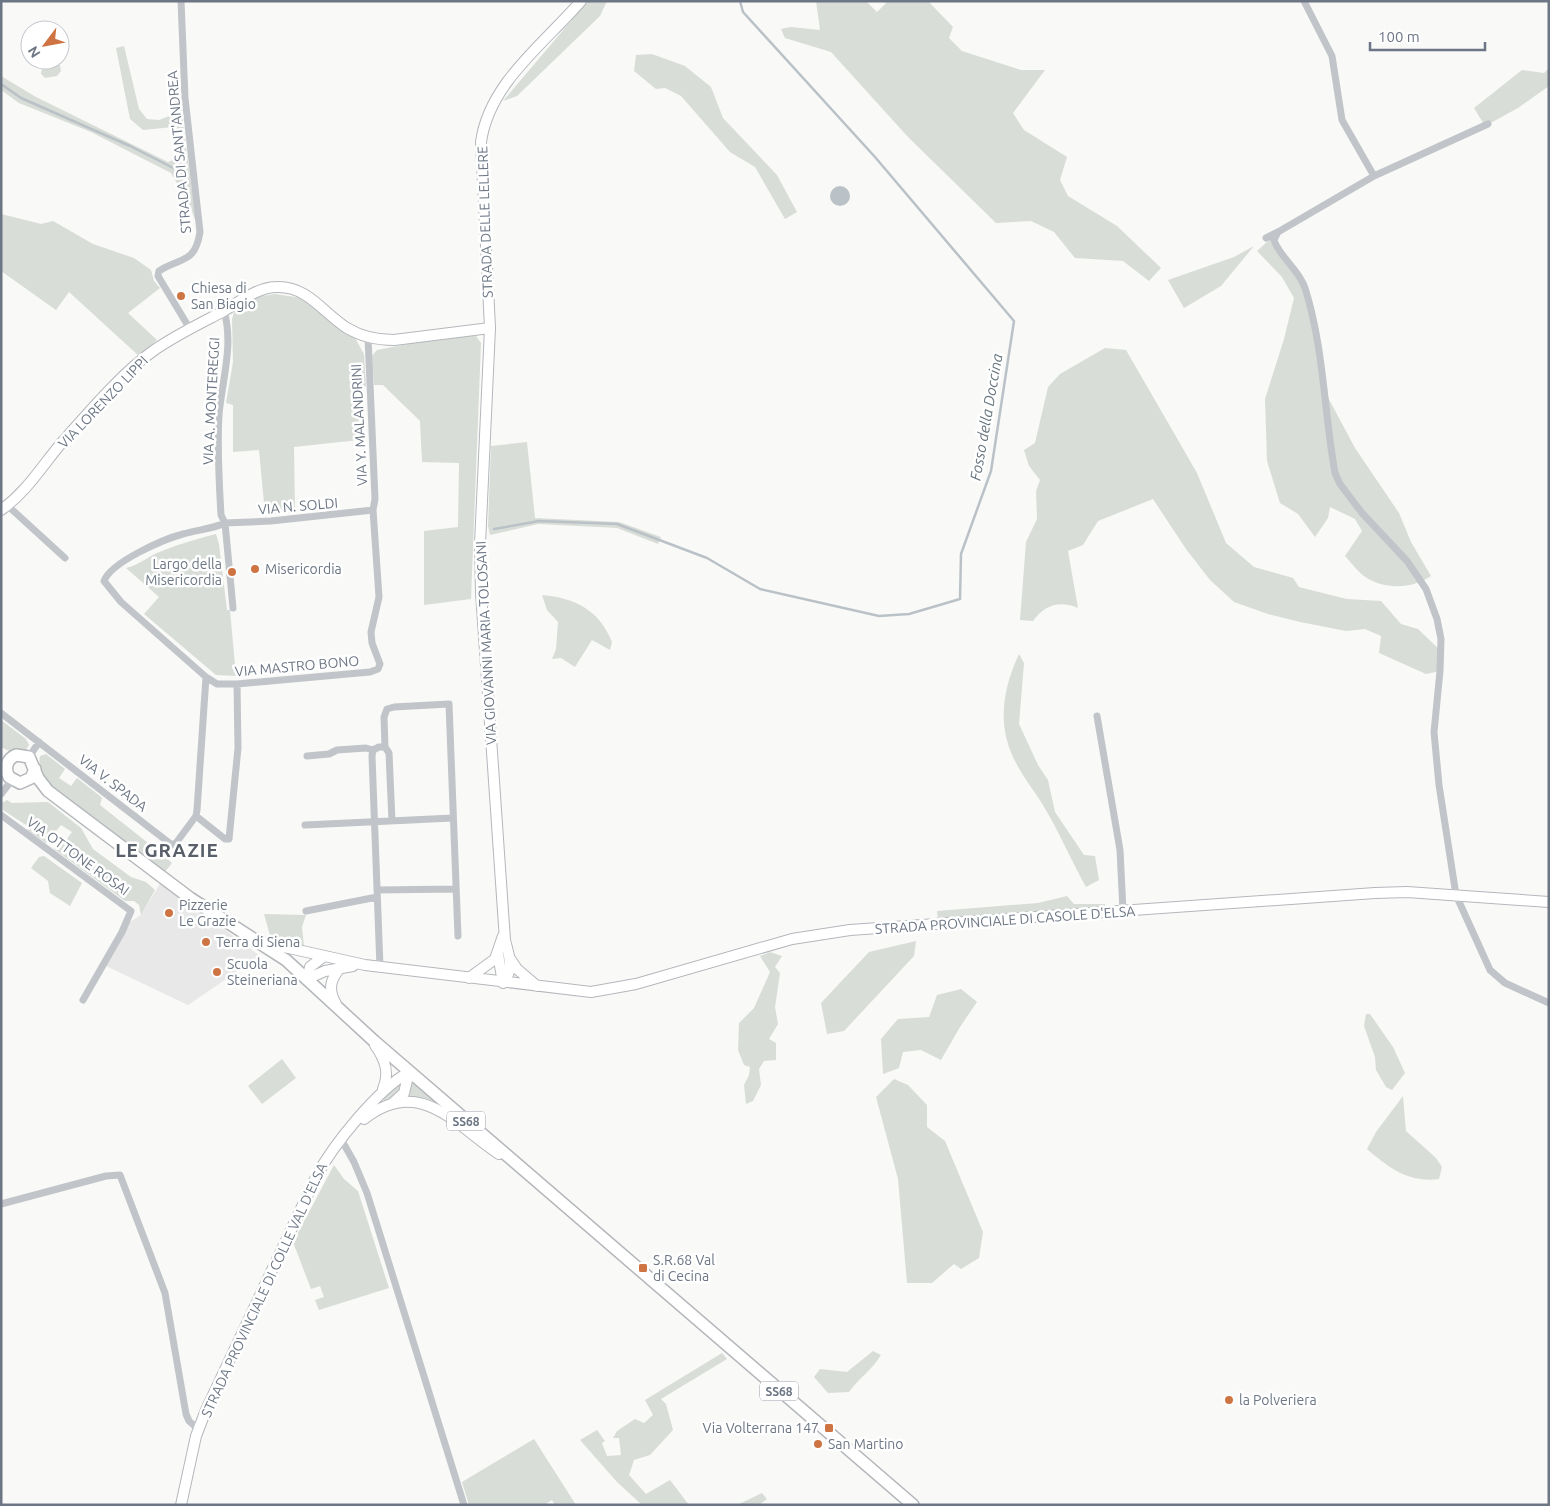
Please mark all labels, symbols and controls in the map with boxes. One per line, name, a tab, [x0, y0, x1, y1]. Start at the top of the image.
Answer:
north arrow	[20, 20, 70, 70]
scale bar	[1370, 20, 1485, 52]
text: 100 m	[1378, 28, 1420, 45]
text: N	[24, 43, 44, 61]
street label: STRADA DI SANT'ANDREA	[164, 70, 194, 234]
street label: STRADA DELLE LELLERE	[474, 146, 496, 298]
place label: Chiesa di San Biagio	[191, 280, 256, 312]
marker: Chiesa di San Biagio	[175, 290, 187, 302]
street label: VIA A. MONTEREGGI	[200, 337, 222, 465]
water label: Fosso della Doccina	[966, 352, 1006, 482]
street label: VIA LORENZO LIPPI	[55, 353, 151, 451]
street label: VIA Y. MALANDRINI	[348, 363, 370, 487]
street label: VIA N. SOLDI	[257, 495, 339, 517]
street label: VIA GIOVANNI MARIA TOLOSANI	[473, 541, 499, 745]
place label: Largo della Misericordia	[145, 556, 222, 588]
place label: Misericordia	[265, 561, 342, 577]
marker: Misericordia	[249, 563, 261, 575]
marker: Largo della Misericordia	[226, 566, 238, 578]
street label: VIA MASTRO BONO	[234, 653, 360, 679]
street label: VIA V. SPADA	[76, 751, 150, 815]
street label: VIA OTTONE ROSAI	[24, 813, 132, 899]
district label: LE GRAZIE	[115, 839, 219, 861]
place label: Pizzerie Le Grazie	[179, 897, 236, 929]
street label: STRADA PROVINCIALE DI CASOLE D'ELSA	[874, 903, 1136, 937]
marker: Pizzerie Le Grazie	[163, 907, 175, 919]
place label: Terra di Siena	[216, 934, 300, 950]
marker: Terra di Siena	[200, 936, 212, 948]
place label: Scuola Steineriana	[227, 956, 298, 988]
marker: Scuola Steineriana	[211, 966, 223, 978]
road number: SS68	[447, 1112, 485, 1130]
street label: STRADA PROVINCIALE DI COLLE VAL D'ELSA	[198, 1160, 330, 1420]
place label: S.R.68 Val di Cecina	[653, 1252, 715, 1284]
marker: S.R.68 Val di Cecina	[637, 1262, 649, 1274]
road number: SS68	[760, 1382, 798, 1400]
place label: la Polveriera	[1239, 1392, 1317, 1408]
marker: la Polveriera	[1223, 1394, 1235, 1406]
place label: Via Volterrana 147	[703, 1420, 819, 1436]
marker: Via Volterrana 147	[823, 1422, 835, 1434]
place label: San Martino	[828, 1436, 904, 1452]
marker: San Martino	[812, 1438, 824, 1450]

